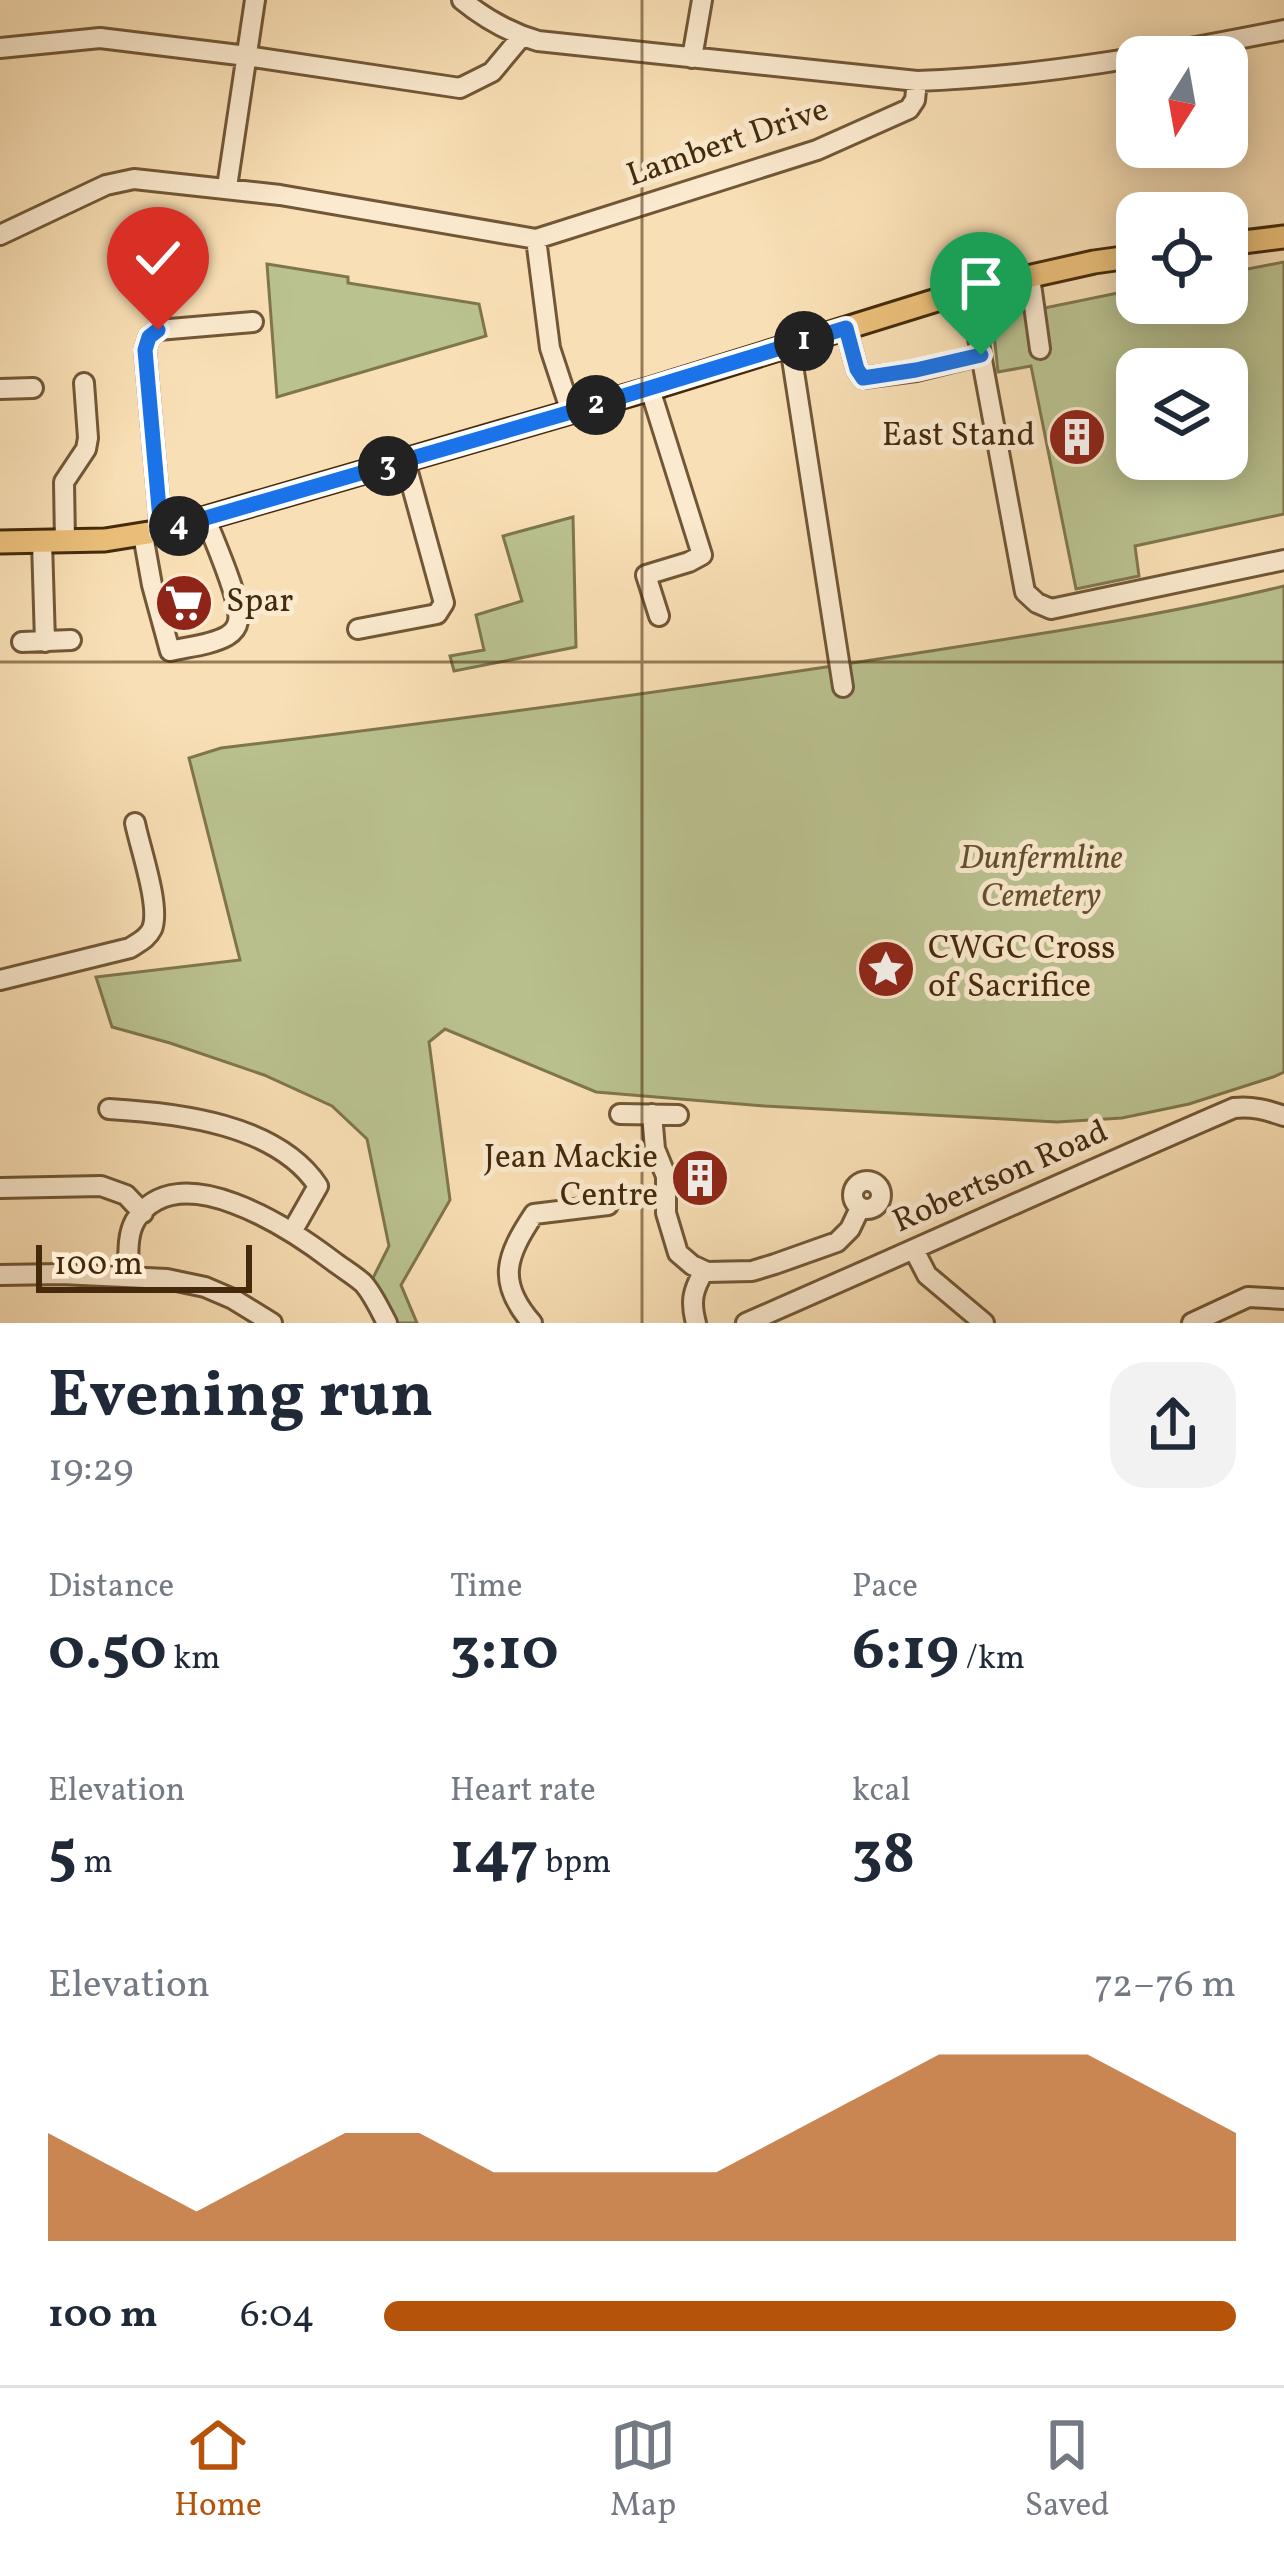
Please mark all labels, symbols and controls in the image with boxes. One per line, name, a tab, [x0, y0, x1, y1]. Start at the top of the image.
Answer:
north arrow	[1116, 36, 1248, 168]
map controls	[1116, 36, 1248, 480]
street label: Lambert Drive	[621, 88, 835, 200]
button: locate	[1116, 192, 1248, 324]
pin	[107, 207, 209, 330]
icon: check	[125, 225, 191, 291]
pin	[930, 232, 1032, 355]
icon: arrive	[948, 250, 1014, 316]
pin: 1	[774, 311, 834, 371]
text: 1	[797, 318, 811, 364]
button: layers	[1116, 348, 1248, 480]
pin: 2	[566, 375, 626, 435]
text: 2	[587, 382, 605, 428]
building icon: East Stand	[1046, 406, 1108, 468]
place label: East Stand	[882, 414, 1035, 460]
pin: 3	[358, 436, 418, 496]
text: 3	[380, 443, 396, 489]
pin: 4	[149, 496, 209, 556]
text: 4	[169, 503, 189, 549]
supermarket icon: Spar	[153, 572, 215, 634]
place label: Spar	[226, 580, 294, 626]
park label: Dunfermline Cemetery	[959, 837, 1123, 921]
place label: CWGC Cross of Sacrifice	[928, 927, 1115, 1011]
place icon: CWGC Cross of Sacrifice	[855, 938, 917, 1000]
street label: Robertson Road	[886, 1110, 1116, 1246]
place label: Jean Mackie Centre	[484, 1136, 658, 1220]
building icon: Jean Mackie Centre	[669, 1147, 731, 1209]
scale bar	[36, 1239, 252, 1292]
text: 100 m	[54, 1243, 143, 1289]
text: Evening run	[48, 1352, 434, 1444]
button: share	[1110, 1362, 1236, 1488]
text: 19:29	[48, 1443, 133, 1497]
text: Distance	[48, 1565, 174, 1611]
text: Time	[450, 1565, 522, 1611]
text: Pace	[852, 1565, 918, 1611]
text: 0.50	[48, 1611, 167, 1694]
text: 3:10	[450, 1611, 559, 1694]
text: 6:19	[852, 1611, 959, 1694]
text: km	[167, 1637, 220, 1683]
text: /km	[959, 1637, 1025, 1683]
text: Elevation	[48, 1769, 185, 1815]
text: Heart rate	[450, 1769, 596, 1815]
text: kcal	[852, 1769, 911, 1815]
text: 5	[48, 1815, 77, 1898]
text: 147	[450, 1815, 539, 1898]
text: 38	[852, 1815, 915, 1898]
text: m	[77, 1841, 113, 1887]
text: bpm	[539, 1841, 611, 1887]
text: Elevation	[48, 1959, 210, 2013]
text: 72–76 m	[1094, 1959, 1236, 2013]
text: 100 m	[48, 2289, 158, 2343]
text: 6:04	[240, 2289, 315, 2343]
tab: Home	[174, 2412, 262, 2530]
tab: Map	[610, 2412, 676, 2530]
tab: Saved	[1025, 2412, 1110, 2530]

